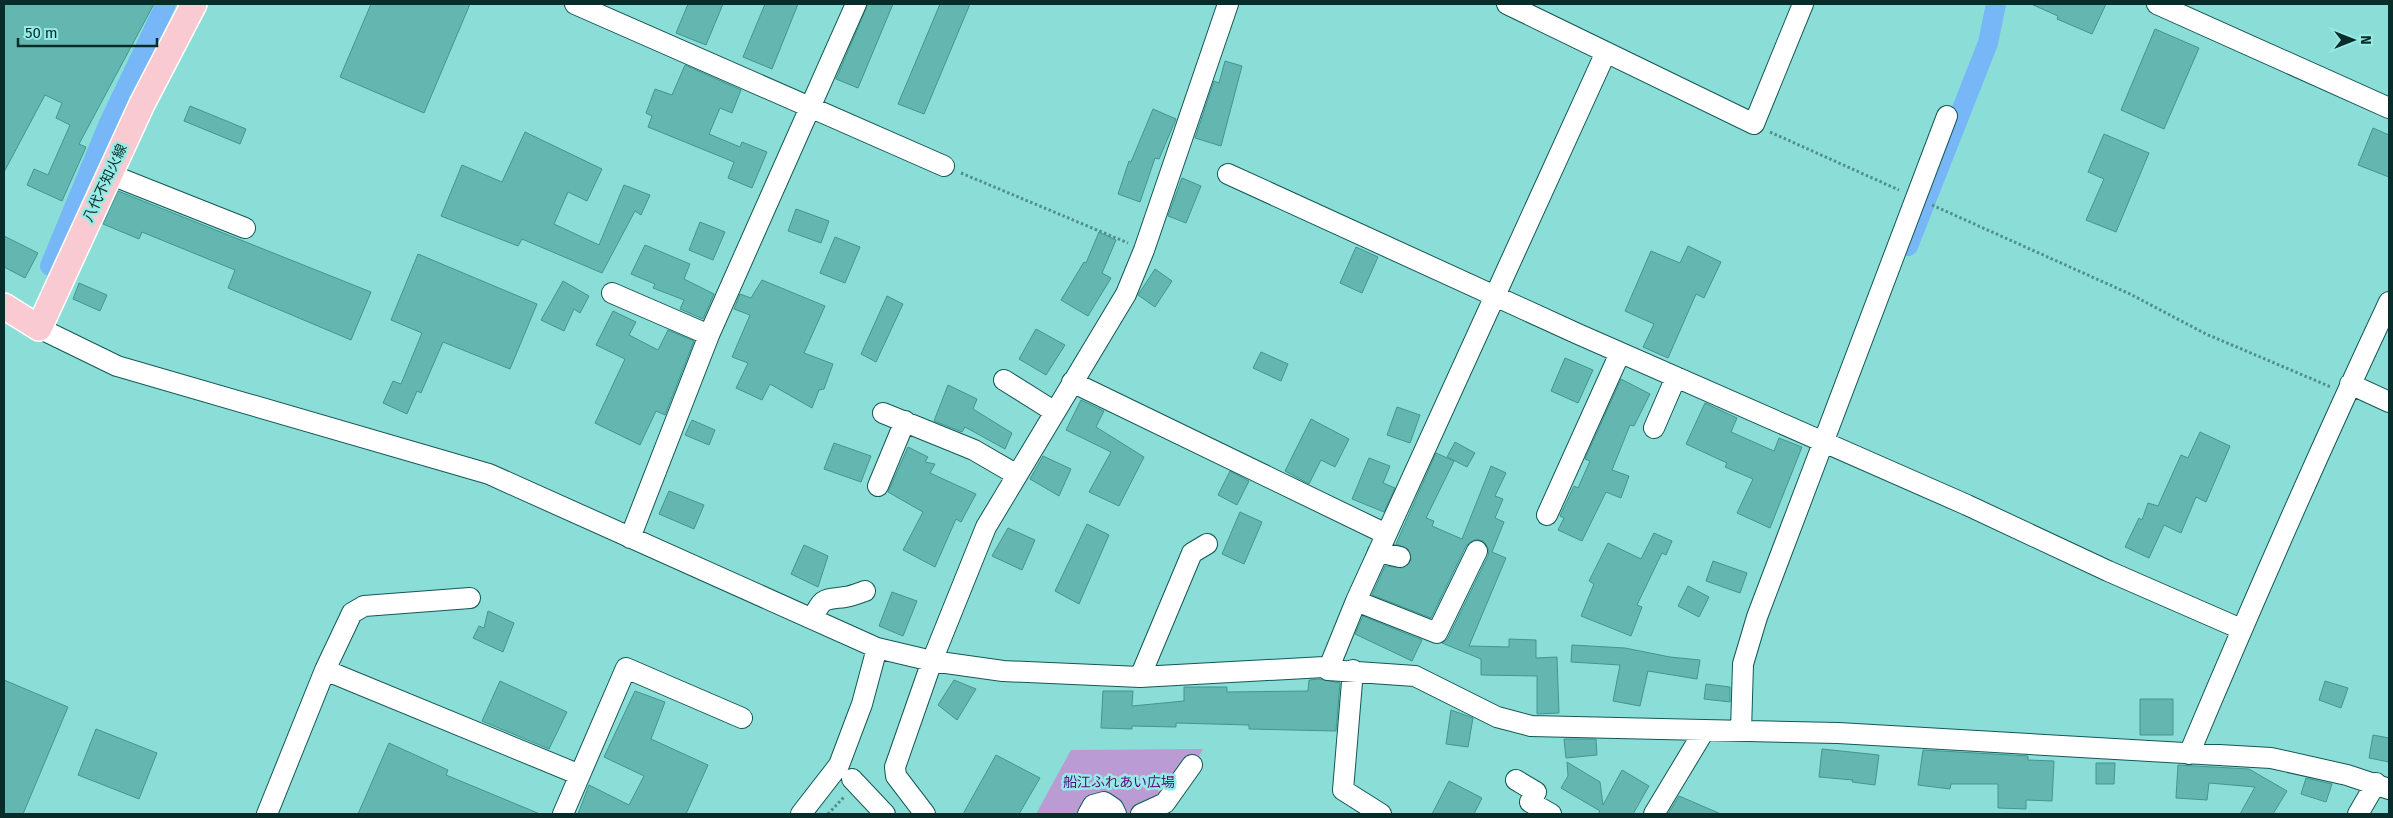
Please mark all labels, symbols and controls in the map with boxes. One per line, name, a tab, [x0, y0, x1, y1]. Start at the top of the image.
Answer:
scale bar	[18, 15, 156, 47]
north arrow	[2328, 15, 2378, 65]
text: 50 m	[25, 24, 58, 42]
text: N	[2357, 35, 2374, 45]
street label: 八代不知火線	[80, 141, 130, 225]
park label: 船江ふれあい広場	[1063, 774, 1175, 791]

